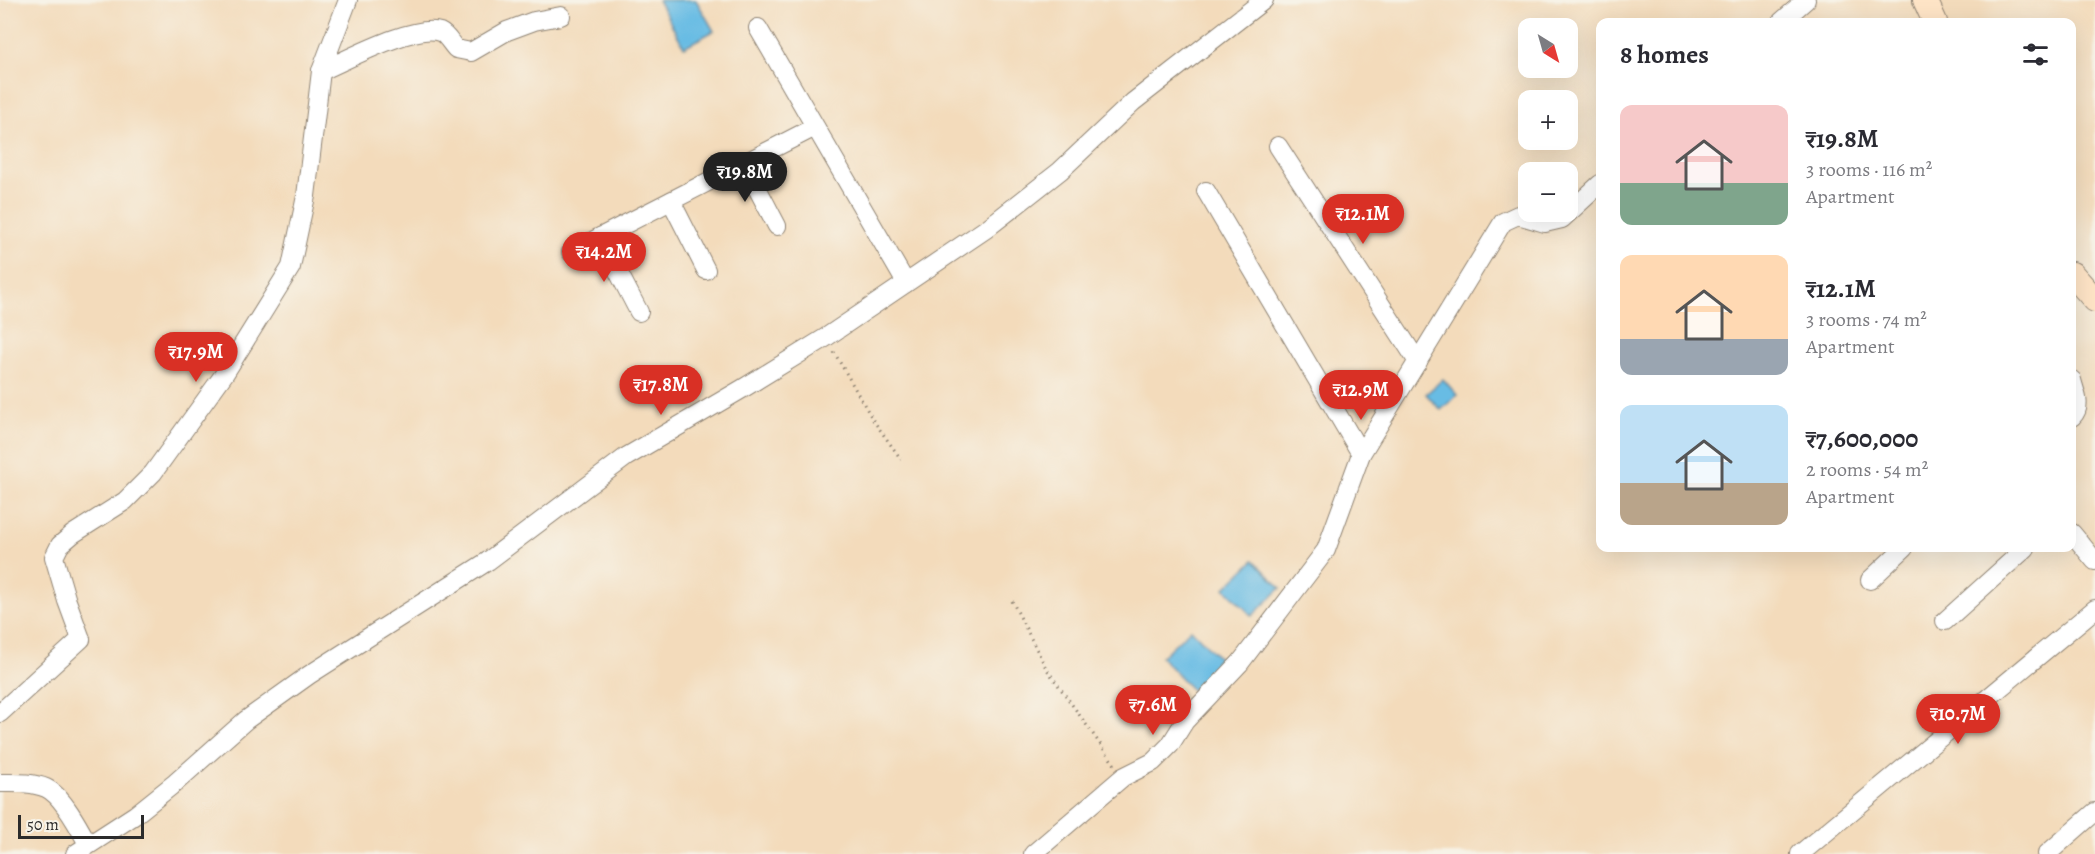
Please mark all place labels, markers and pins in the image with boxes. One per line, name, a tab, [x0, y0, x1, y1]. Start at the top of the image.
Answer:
pin: ₹19.8M	[696, 152, 794, 203]
pin: ₹12.1M	[1314, 194, 1412, 245]
pin: ₹14.2M	[555, 232, 653, 283]
pin: ₹17.9M	[147, 332, 245, 383]
pin: ₹17.8M	[612, 365, 710, 416]
pin: ₹12.9M	[1312, 370, 1410, 421]
pin: ₹7.6M	[1111, 685, 1195, 736]
pin: ₹10.7M	[1909, 694, 2007, 745]

